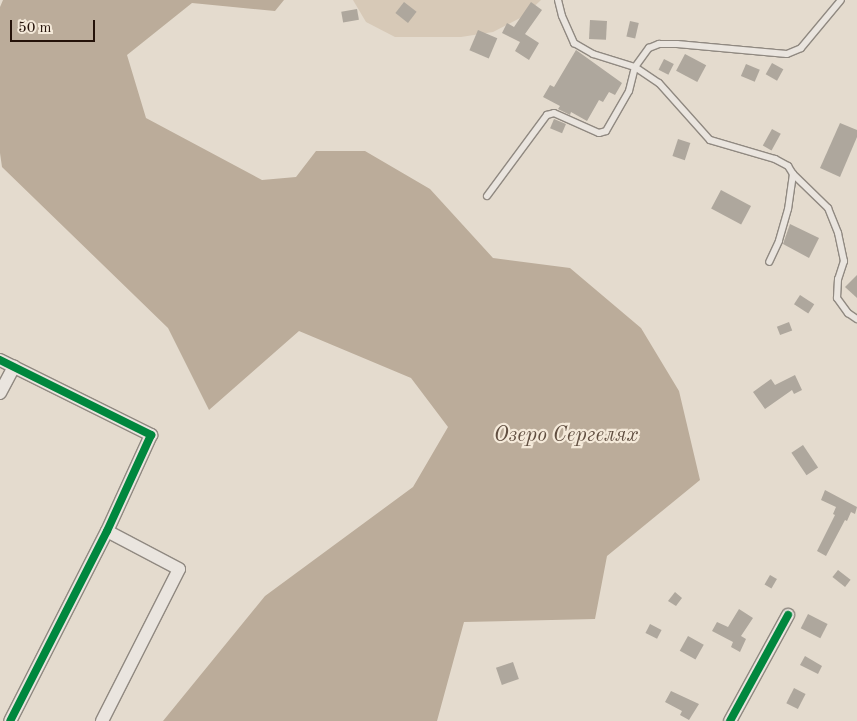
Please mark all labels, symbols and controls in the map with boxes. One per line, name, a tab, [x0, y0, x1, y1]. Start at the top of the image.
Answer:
scale bar	[12, 10, 98, 42]
text: 50 m	[18, 21, 52, 36]
water label: Озеро Сергелях	[494, 423, 638, 449]

